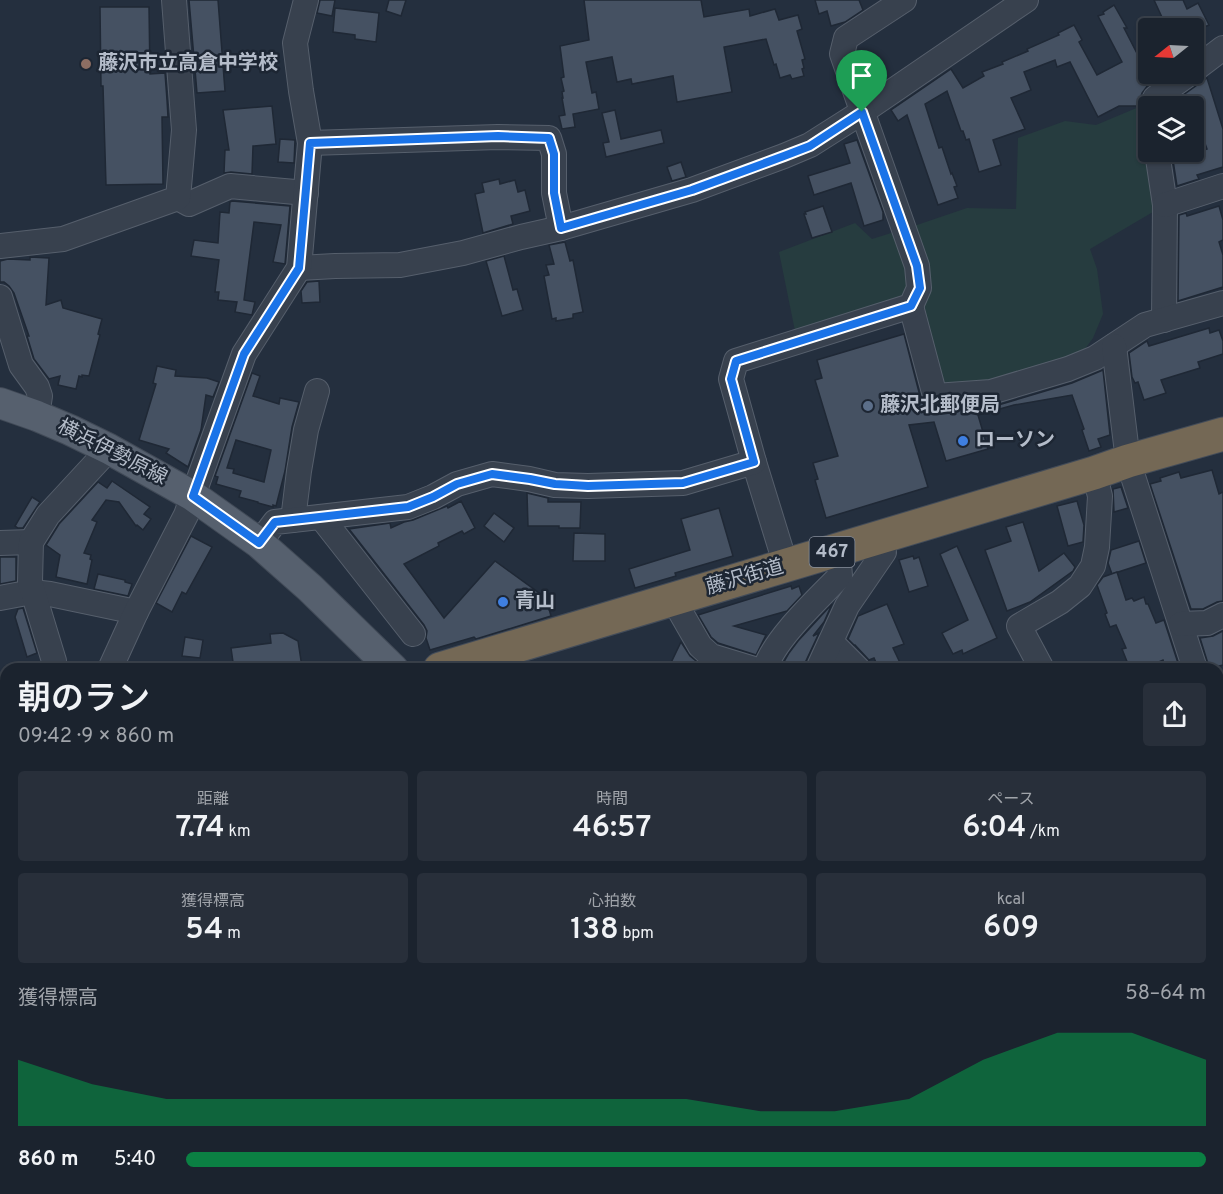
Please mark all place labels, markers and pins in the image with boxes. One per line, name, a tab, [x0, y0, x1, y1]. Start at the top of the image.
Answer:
pin	[836, 50, 887, 112]
place label: 藤沢市立高倉中学校	[98, 51, 278, 77]
marker: 藤沢市立高倉中学校	[79, 57, 93, 71]
place label: 藤沢北郵便局	[880, 393, 1000, 419]
marker: 藤沢北郵便局	[861, 399, 875, 413]
place label: ローソン	[975, 428, 1055, 454]
marker: ローソン	[956, 434, 970, 448]
place label: 青山	[515, 589, 555, 615]
marker: 青山	[496, 595, 510, 609]

